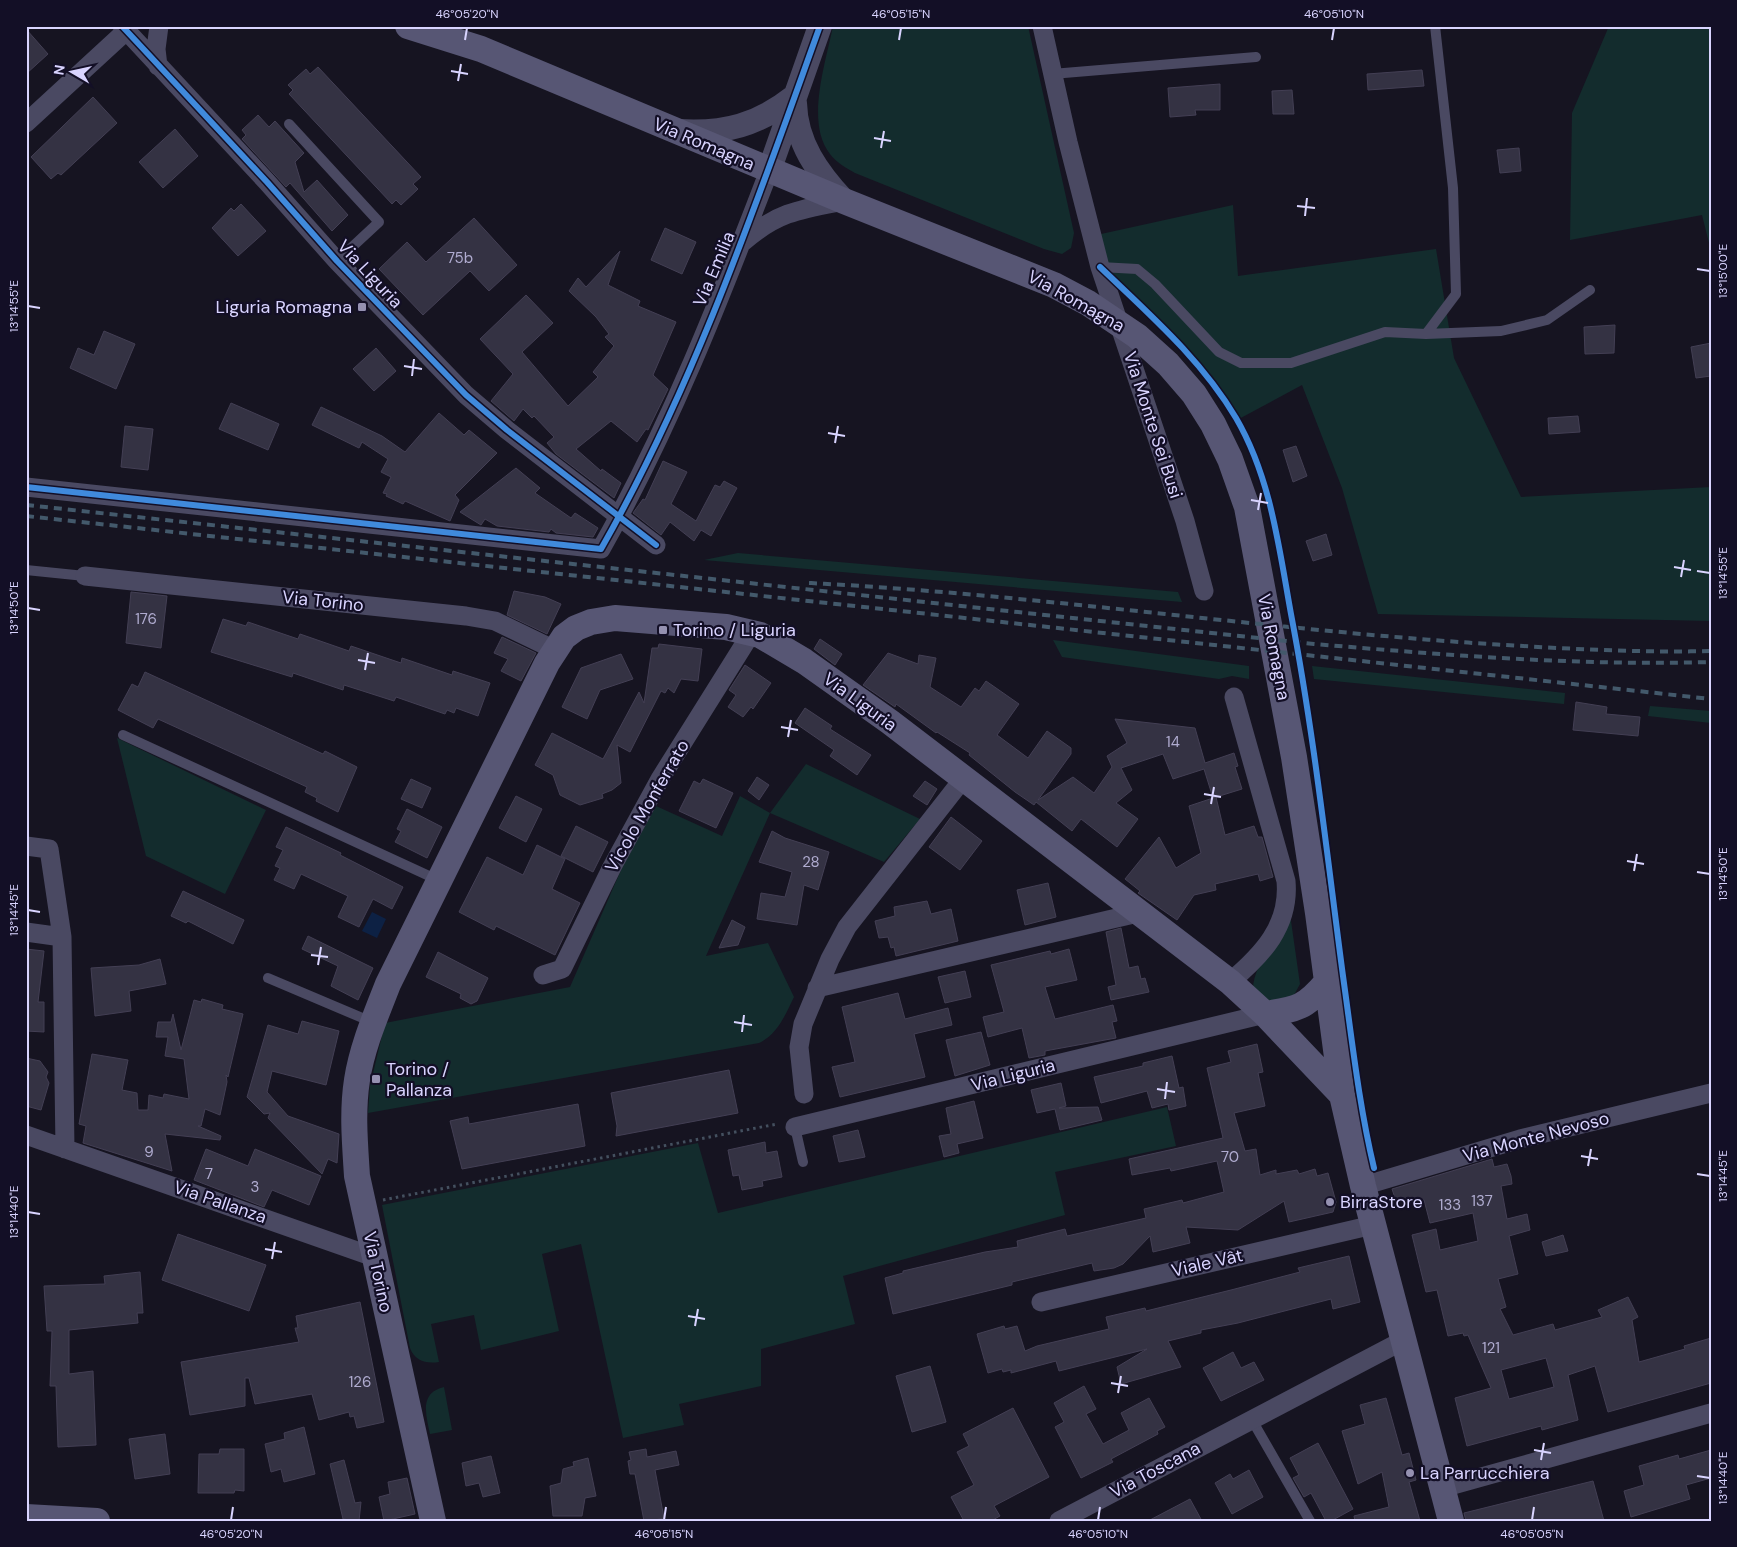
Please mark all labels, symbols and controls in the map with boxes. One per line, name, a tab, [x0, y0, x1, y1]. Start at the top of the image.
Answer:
text: 46°05'20"N	[436, 6, 498, 22]
text: 46°05'15"N	[872, 6, 930, 22]
text: 46°05'10"N	[1304, 6, 1364, 22]
north arrow	[48, 48, 98, 98]
text: N	[49, 64, 69, 76]
street label: Via Romagna	[650, 112, 758, 176]
street label: Via Emilia	[687, 228, 741, 310]
street label: Via Liguria	[332, 234, 408, 314]
text: 13°15'00"E	[1715, 244, 1731, 298]
house number: 75b	[447, 248, 473, 268]
street label: Via Romagna	[1023, 264, 1129, 338]
text: 13°14'55"E	[6, 280, 22, 332]
place label: Liguria Romagna	[215, 295, 352, 319]
marker: Liguria Romagna	[356, 301, 368, 313]
street label: Via Monte Sei Busi	[1118, 348, 1188, 502]
text: 13°14'55"E	[1715, 547, 1731, 599]
text: 13°14'50"E	[6, 581, 22, 635]
street label: Via Torino	[281, 585, 365, 617]
street label: Via Romagna	[1252, 592, 1296, 702]
house number: 176	[135, 609, 157, 629]
place label: Torino / Liguria	[673, 618, 796, 642]
marker: Torino / Liguria	[657, 624, 669, 636]
street label: Via Liguria	[818, 667, 902, 737]
house number: 14	[1166, 732, 1180, 752]
street label: Vicolo Monferrato	[599, 735, 695, 877]
text: 13°14'50"E	[1715, 847, 1731, 901]
house number: 28	[802, 852, 820, 872]
text: 13°14'45"E	[6, 884, 22, 936]
street label: Via Liguria	[968, 1053, 1058, 1097]
place label: Torino / Pallanza	[386, 1057, 452, 1102]
marker: Torino / Pallanza	[370, 1073, 382, 1085]
street label: Via Monte Nevoso	[1460, 1106, 1612, 1168]
house number: 9	[144, 1142, 154, 1162]
house number: 70	[1221, 1147, 1239, 1167]
text: 13°14'45"E	[1715, 1150, 1731, 1202]
house number: 7	[205, 1164, 213, 1184]
street label: Via Pallanza	[170, 1175, 270, 1229]
house number: 3	[251, 1177, 259, 1197]
text: 13°14'40"E	[6, 1185, 22, 1239]
place label: BirraStore	[1340, 1190, 1423, 1214]
house number: 137	[1471, 1191, 1493, 1211]
house number: 133	[1439, 1195, 1461, 1215]
marker: BirraStore	[1324, 1196, 1336, 1208]
street label: Via Torino	[358, 1229, 398, 1315]
street label: Viale Vât	[1169, 1243, 1245, 1283]
house number: 121	[1482, 1338, 1500, 1358]
house number: 126	[349, 1372, 371, 1392]
street label: Via Toscana	[1106, 1436, 1204, 1504]
text: 13°14'40"E	[1715, 1451, 1731, 1505]
place label: La Parrucchiera	[1420, 1461, 1549, 1485]
marker: La Parrucchiera	[1404, 1467, 1416, 1479]
text: 46°05'20"N	[200, 1526, 262, 1542]
text: 46°05'15"N	[635, 1526, 693, 1542]
text: 46°05'10"N	[1068, 1526, 1128, 1542]
text: 46°05'05"N	[1500, 1526, 1564, 1542]

